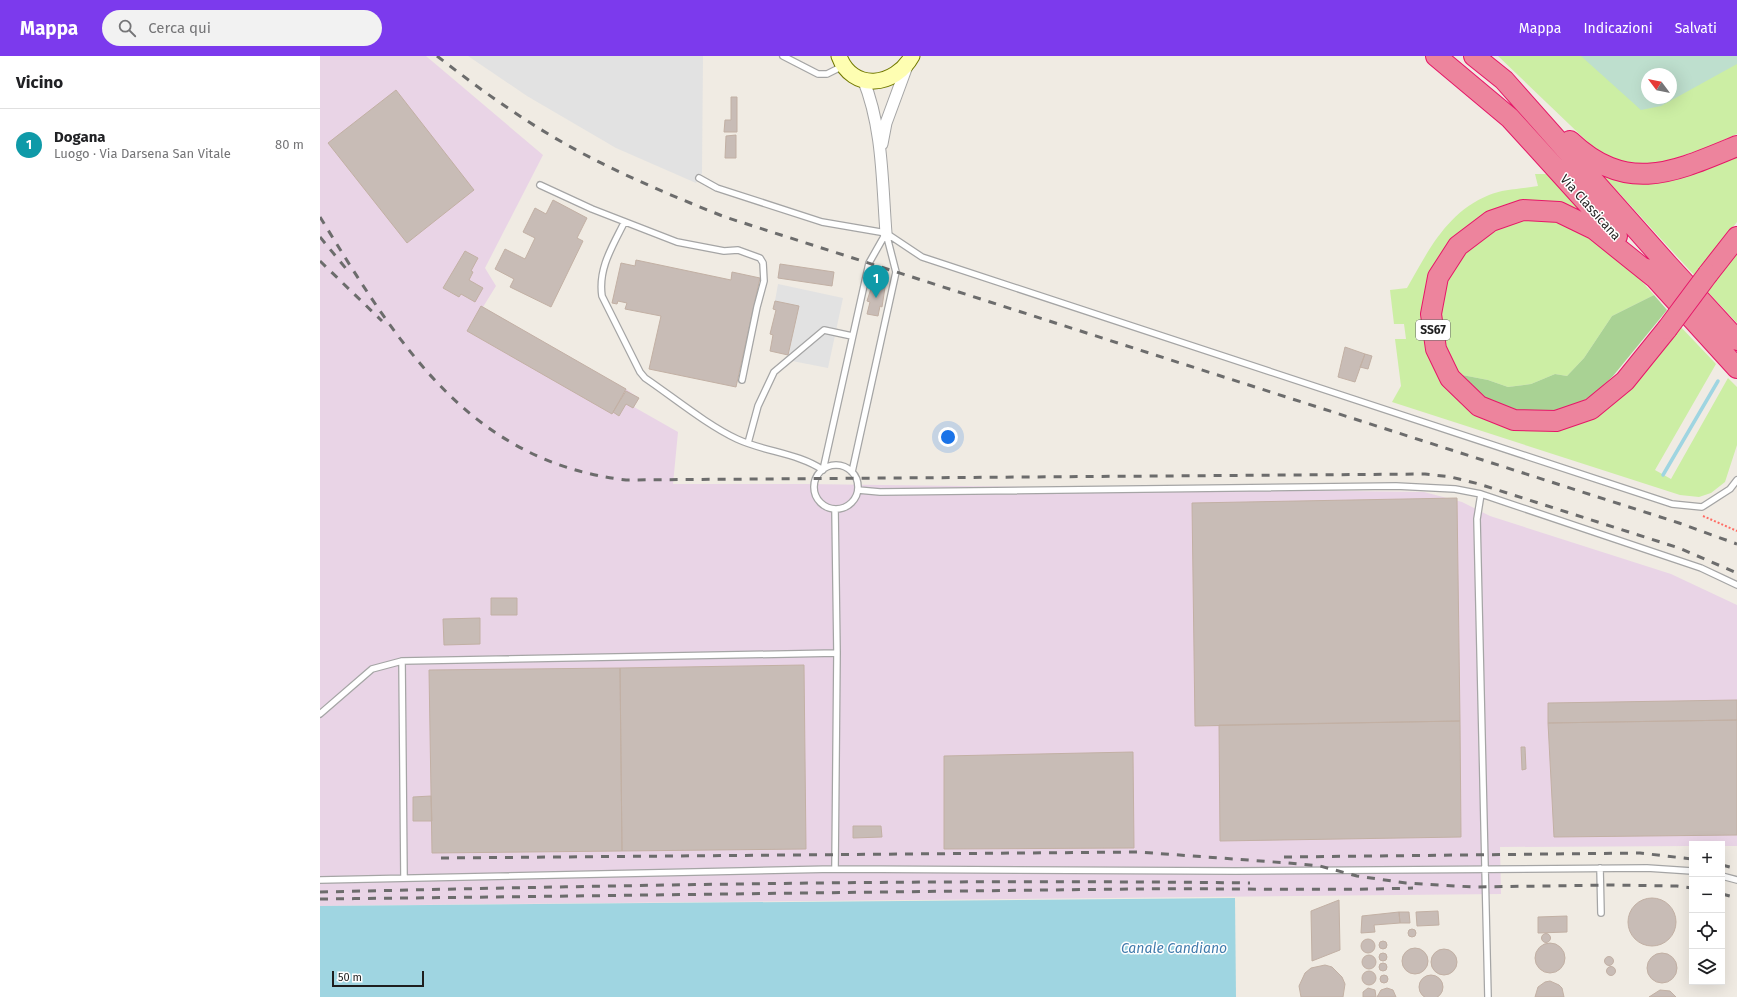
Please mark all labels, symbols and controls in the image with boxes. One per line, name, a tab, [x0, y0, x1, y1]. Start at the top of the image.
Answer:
search box	[102, 10, 382, 46]
text: Mappa	[20, 17, 78, 40]
icon: search	[116, 17, 138, 39]
text: Cerca qui	[148, 19, 211, 37]
text: Mappa	[1519, 20, 1561, 37]
text: Indicazioni	[1583, 20, 1653, 37]
text: Salvati	[1675, 20, 1717, 37]
north arrow	[1641, 68, 1677, 104]
text: Vicino	[16, 72, 63, 93]
text: Dogana	[54, 128, 106, 146]
text: 1	[26, 137, 32, 152]
text: 80 m	[275, 137, 304, 152]
text: Luogo · Via Darsena San Vitale	[54, 146, 231, 161]
street label: Via Classicana	[1557, 172, 1624, 243]
pin: 1	[863, 265, 889, 298]
road number: SS67	[1416, 320, 1450, 340]
your location	[938, 427, 958, 447]
map controls	[1689, 841, 1725, 985]
button: +	[1689, 841, 1725, 877]
button: −	[1689, 877, 1725, 913]
button: locate	[1689, 913, 1725, 949]
water label: Canale Candiano	[1121, 940, 1227, 957]
button: layers	[1689, 949, 1725, 985]
scale bar	[332, 969, 424, 988]
text: 50 m	[338, 971, 362, 984]

